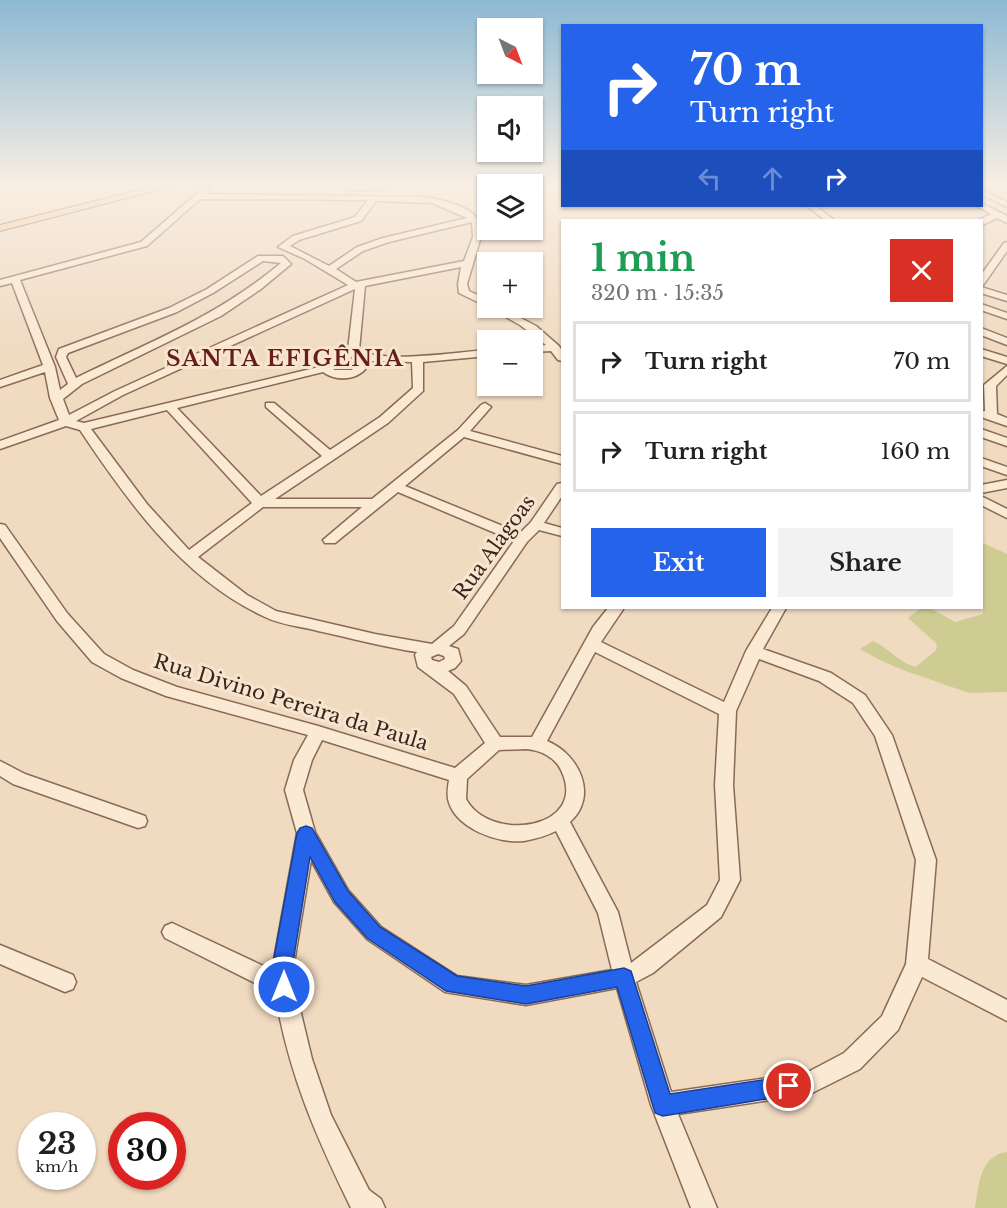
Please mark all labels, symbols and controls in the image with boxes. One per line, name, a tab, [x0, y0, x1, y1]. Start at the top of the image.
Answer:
north arrow	[477, 18, 543, 84]
map controls	[477, 18, 543, 396]
text: 70 m	[690, 44, 801, 96]
icon: right	[591, 48, 669, 126]
button: sound	[477, 96, 543, 162]
text: Turn right	[690, 96, 834, 129]
icon: left	[693, 162, 726, 195]
icon: ahead	[756, 162, 789, 195]
icon: right	[819, 162, 852, 195]
button: layers	[477, 174, 543, 240]
text: 1 min	[591, 236, 695, 281]
button: close	[890, 239, 953, 302]
button: +	[477, 252, 543, 318]
text: 320 m · 15:35	[591, 281, 724, 305]
button: −	[477, 330, 543, 396]
district label: SANTA EFIGÊNIA	[166, 344, 404, 372]
icon: right	[594, 345, 627, 378]
text: Turn right	[645, 348, 767, 375]
text: 70 m	[893, 348, 950, 375]
icon: right	[594, 435, 627, 468]
text: Turn right	[645, 438, 767, 465]
text: 160 m	[880, 438, 950, 465]
street label: Rua Alagoas	[448, 490, 540, 604]
button: Exit	[591, 528, 766, 597]
button: Share	[778, 528, 953, 597]
street label: Rua Divino Pereira da Paula	[151, 649, 432, 756]
position arrow	[252, 955, 316, 1019]
pin	[763, 1060, 814, 1111]
icon: arrive	[772, 1069, 805, 1102]
speed limit sign: 30	[108, 1112, 186, 1190]
text: 23	[38, 1125, 76, 1162]
text: km/h	[36, 1157, 78, 1176]

